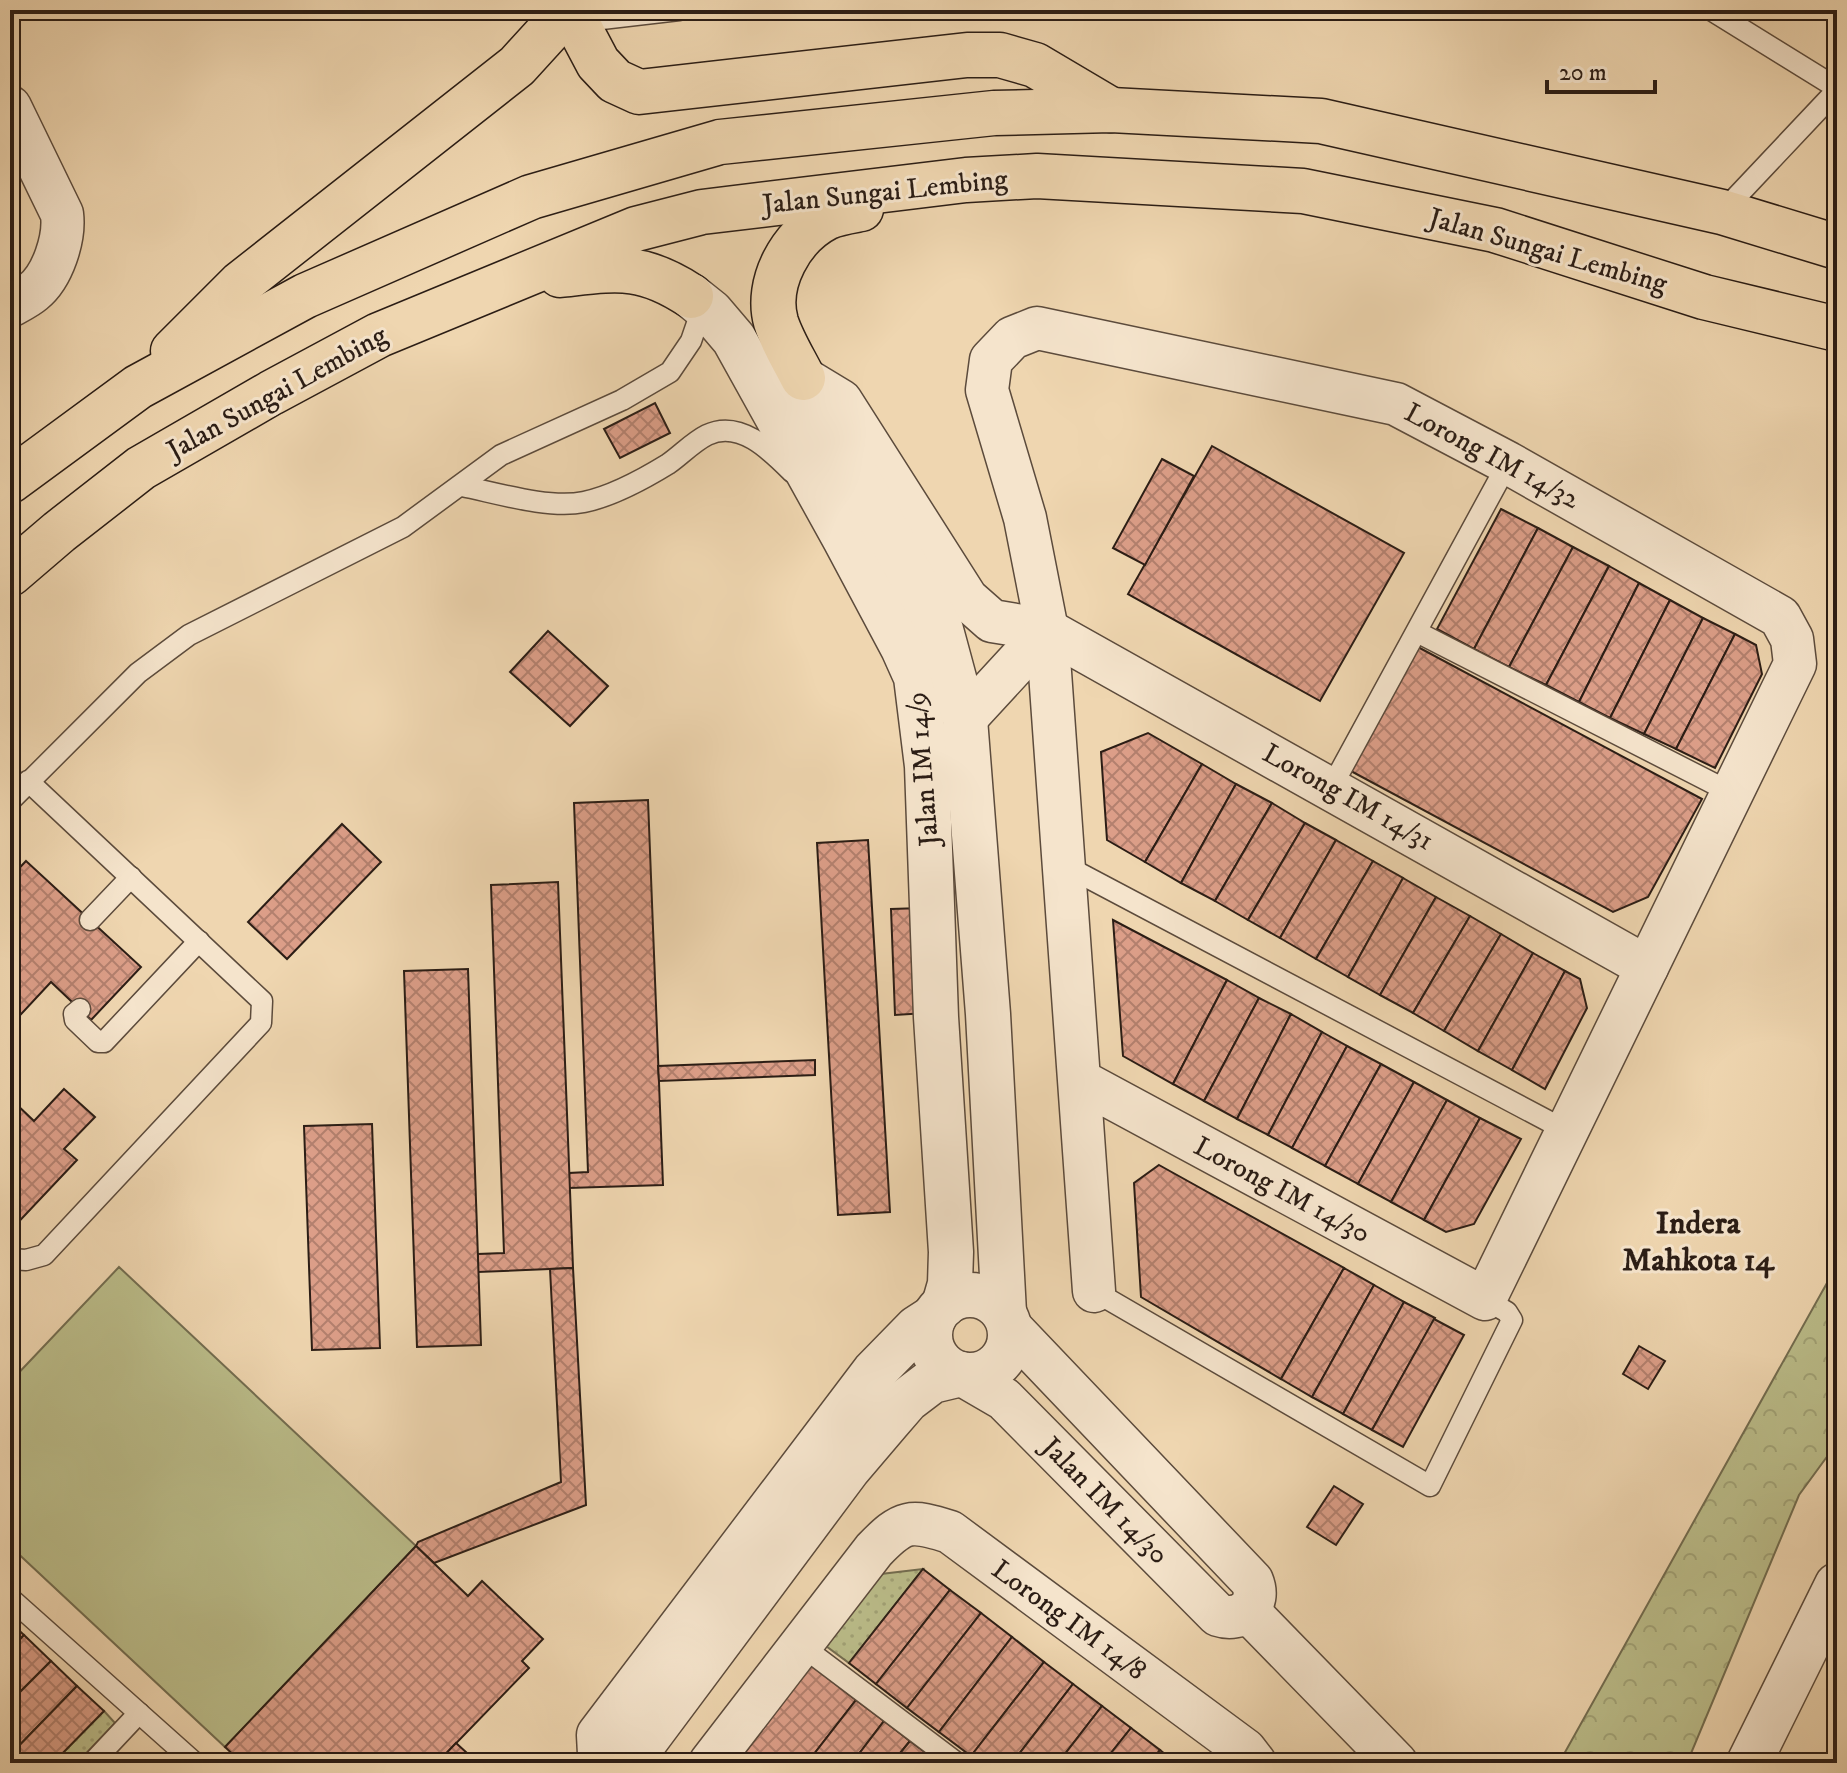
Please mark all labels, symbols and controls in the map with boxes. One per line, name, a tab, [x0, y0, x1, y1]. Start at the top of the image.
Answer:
scale bar	[1547, 44, 1655, 94]
text: 20 m	[1559, 58, 1607, 88]
street label: Jalan Sungai Lembing	[758, 162, 1010, 223]
street label: Jalan Sungai Lembing	[1422, 199, 1672, 302]
street label: Jalan Sungai Lembing	[158, 318, 394, 469]
street label: Lorong IM 14/32	[1398, 395, 1586, 517]
street label: Jalan IM 14/9	[899, 690, 947, 850]
street label: Lorong IM 14/31	[1256, 736, 1440, 858]
street label: Lorong IM 14/30	[1188, 1129, 1376, 1251]
district label: Indera Mahkota 14	[1622, 1204, 1775, 1281]
street label: Jalan IM 14/30	[1032, 1428, 1176, 1572]
street label: Lorong IM 14/8	[985, 1552, 1153, 1688]

